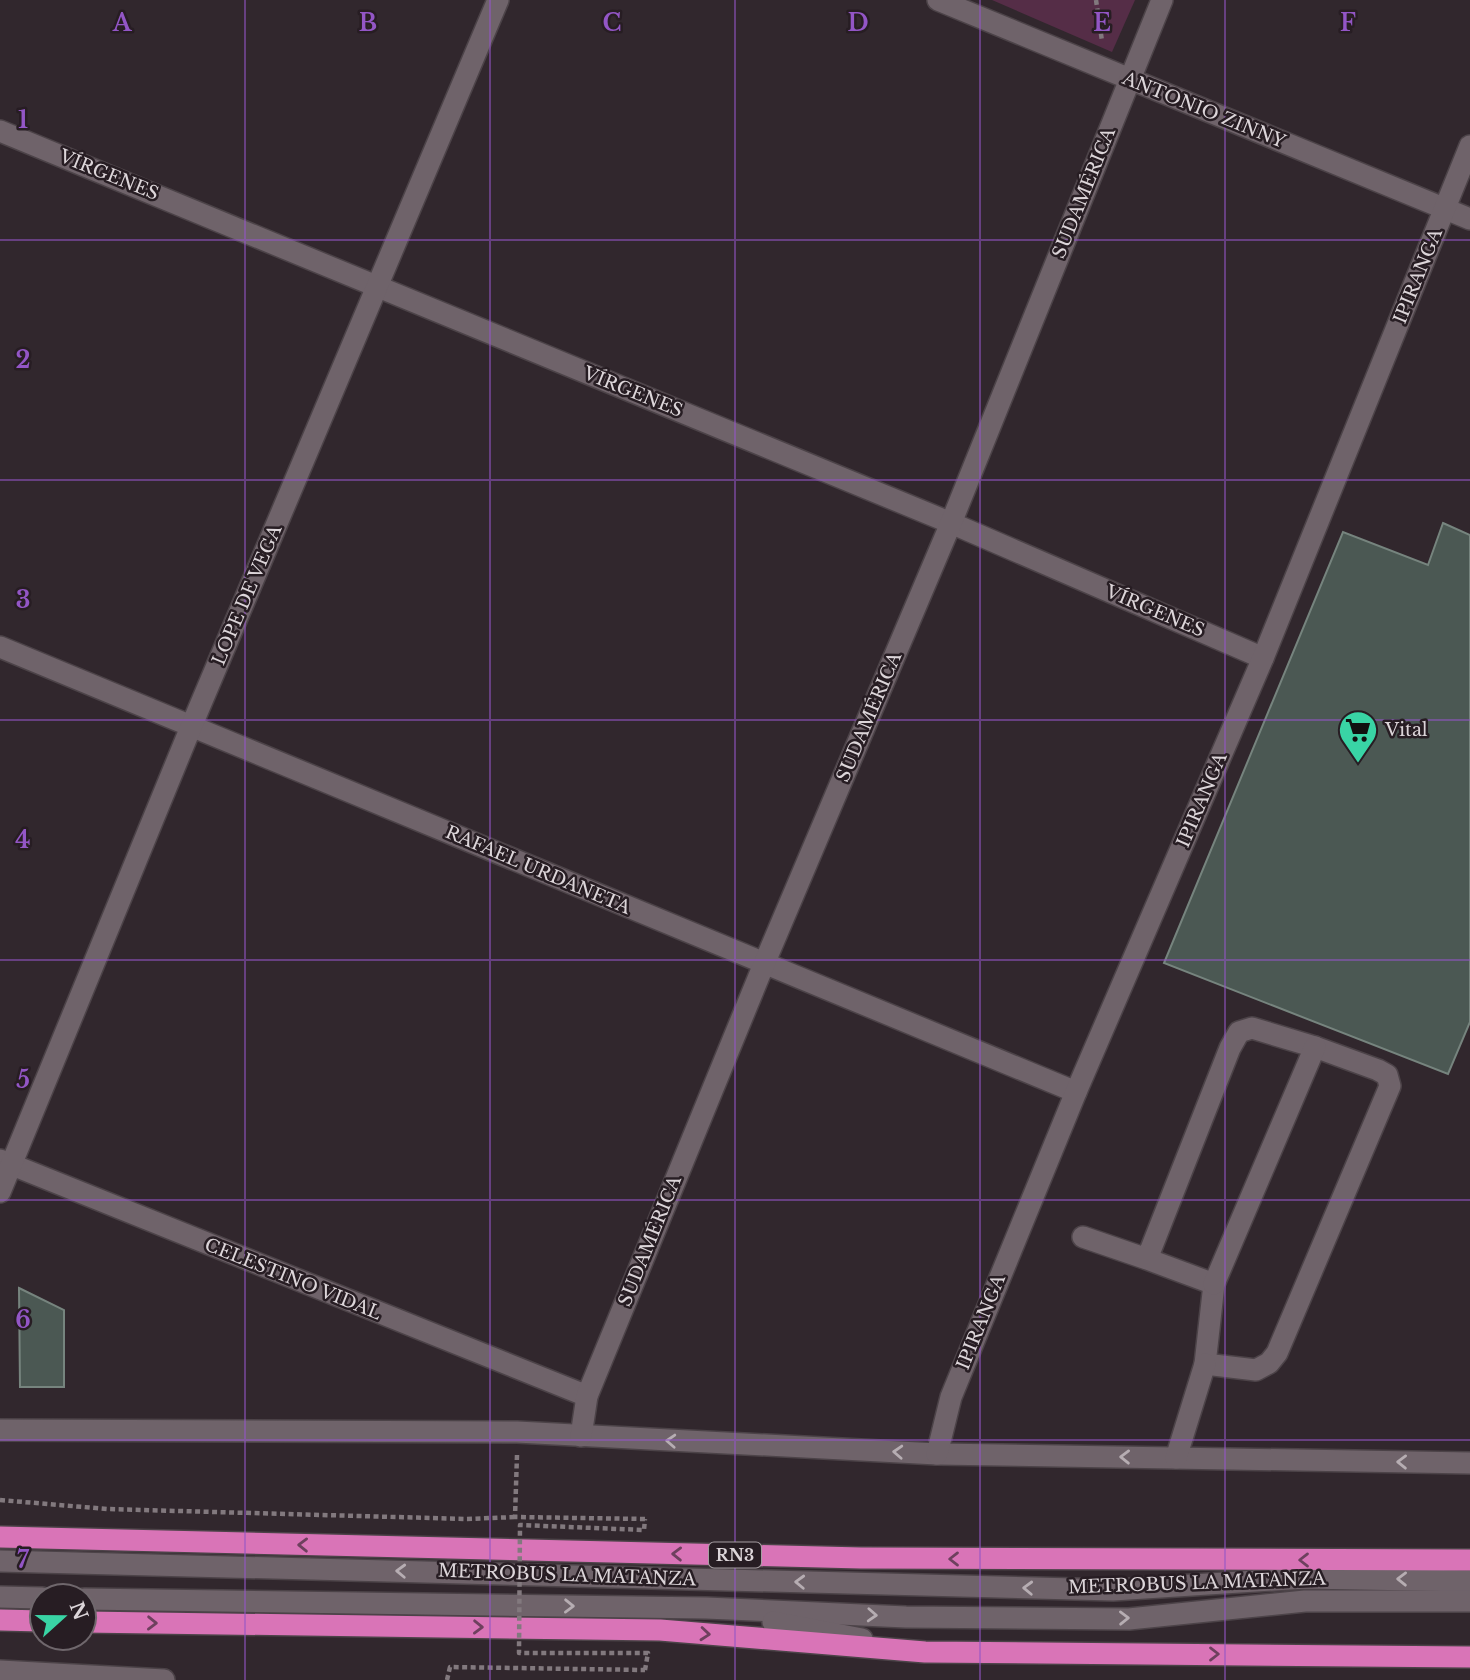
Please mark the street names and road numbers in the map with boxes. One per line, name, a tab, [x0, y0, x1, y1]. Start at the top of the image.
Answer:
street label: ANTONIO ZINNY	[1118, 67, 1289, 153]
street label: SUDAMÉRICA	[1047, 123, 1121, 262]
street label: VÍRGENES	[55, 144, 162, 205]
street label: IPIRANGA	[1389, 224, 1447, 327]
street label: VÍRGENES	[579, 361, 686, 422]
street label: LOPE DE VEGA	[208, 521, 287, 668]
street label: VÍRGENES	[1101, 579, 1208, 642]
street label: SUDAMÉRICA	[831, 647, 907, 785]
street label: IPIRANGA	[1172, 748, 1232, 851]
street label: RAFAEL URDANETA	[442, 821, 635, 919]
street label: SUDAMÉRICA	[613, 1171, 687, 1310]
street label: CELESTINO VIDAL	[201, 1233, 385, 1325]
street label: IPIRANGA	[952, 1270, 1010, 1373]
road number: RN3	[709, 1542, 761, 1568]
street label: METROBUS LA MATANZA	[438, 1560, 697, 1591]
street label: METROBUS LA MATANZA	[1068, 1567, 1327, 1598]

